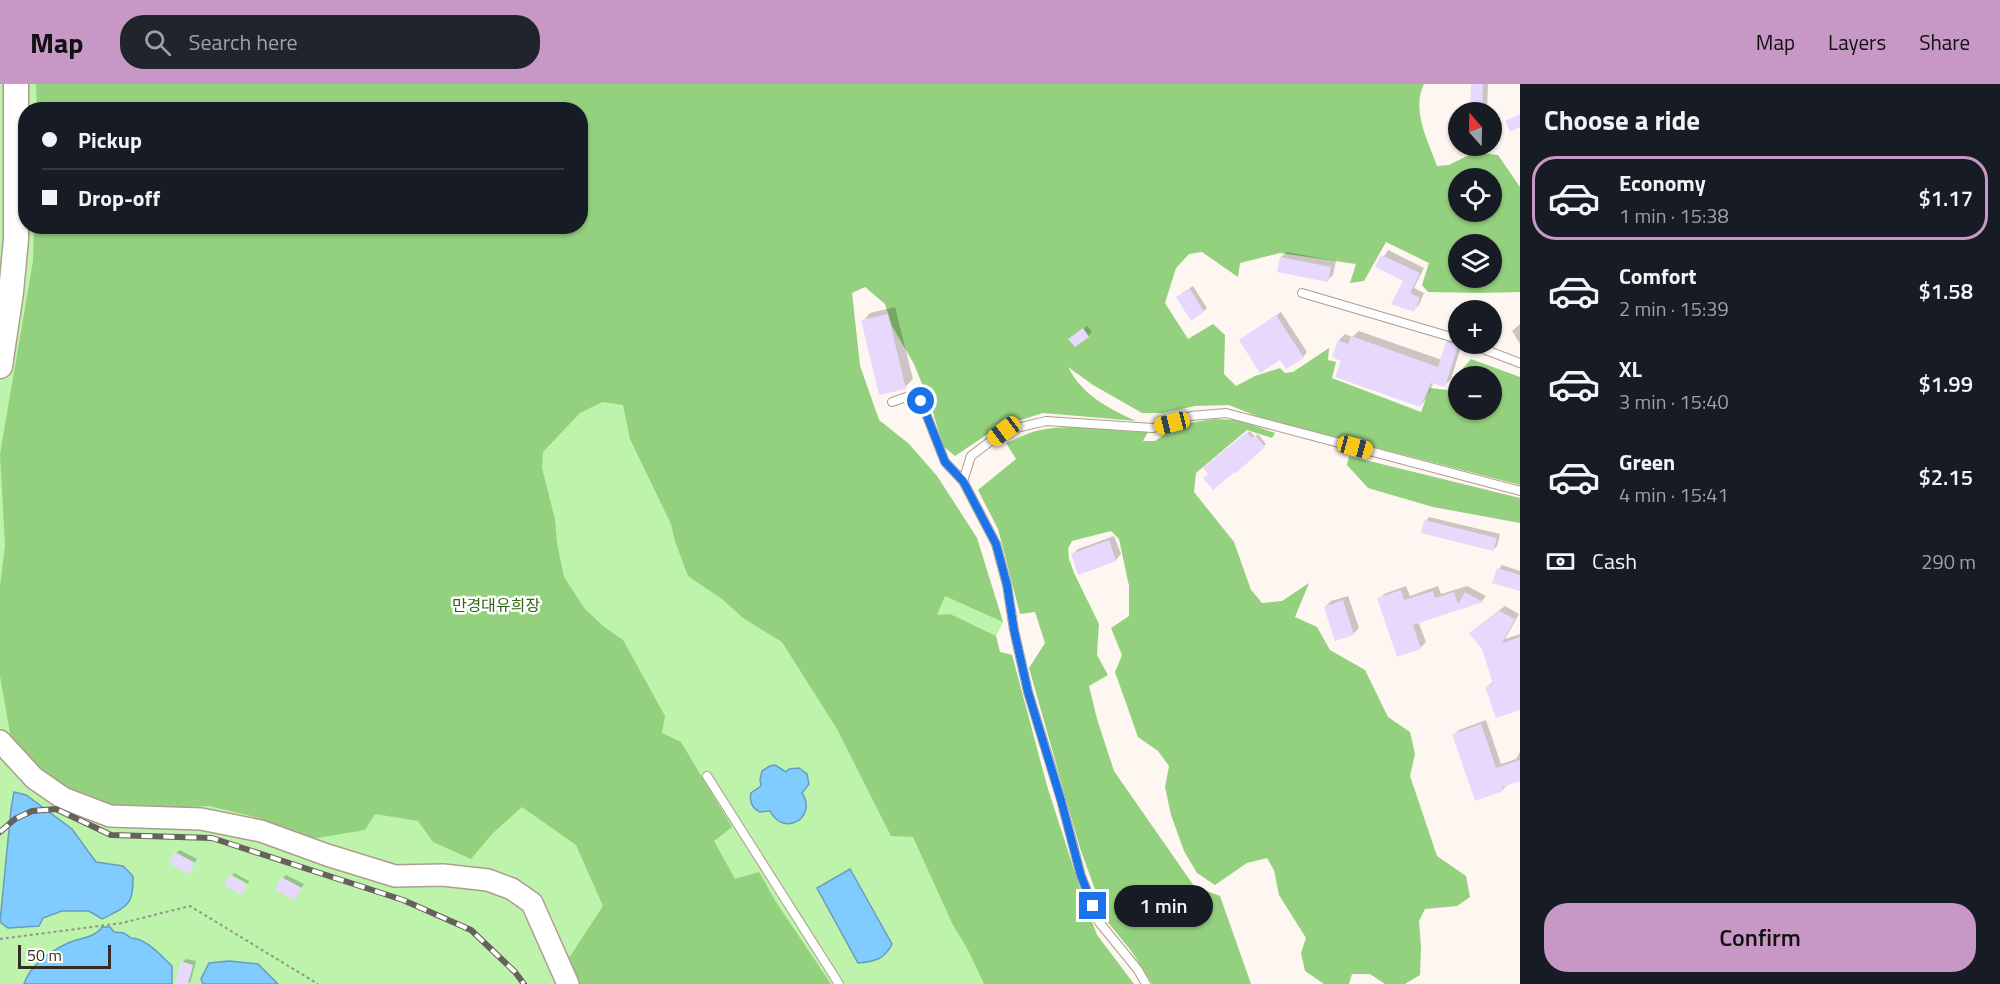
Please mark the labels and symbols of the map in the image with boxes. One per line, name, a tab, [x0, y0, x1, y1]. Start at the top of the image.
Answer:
north arrow	[1448, 102, 1502, 156]
route start	[907, 387, 934, 414]
car	[1152, 410, 1192, 436]
car	[984, 413, 1024, 449]
car	[1335, 434, 1375, 460]
park label: 만경대유희장	[452, 593, 540, 617]
callout: 1 min	[1114, 885, 1213, 927]
route end	[1079, 892, 1106, 919]
scale bar	[18, 942, 111, 970]

